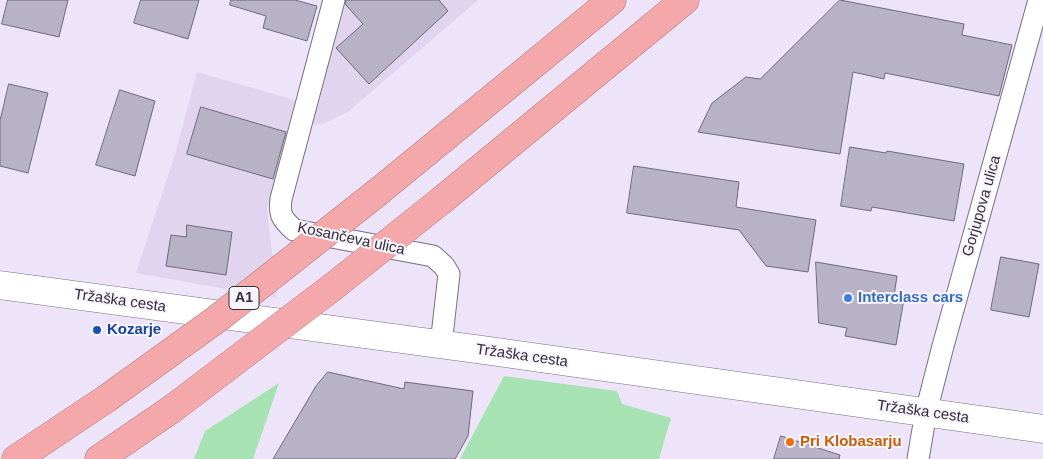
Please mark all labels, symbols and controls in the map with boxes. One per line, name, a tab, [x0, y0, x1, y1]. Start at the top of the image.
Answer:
street label: Gorjupova ulica	[959, 153, 1005, 259]
street label: Kosančeva ulica	[296, 219, 406, 259]
street label: Tržaška cesta	[73, 286, 167, 316]
road number: A1	[229, 286, 259, 310]
place label: Interclass cars	[858, 289, 963, 307]
marker: Interclass cars	[842, 292, 854, 304]
place label: Kozarje	[107, 321, 161, 339]
marker: Kozarje	[91, 324, 103, 336]
street label: Tržaška cesta	[475, 341, 569, 371]
street label: Tržaška cesta	[876, 397, 970, 427]
place label: Pri Klobasarju	[800, 433, 902, 451]
marker: Pri Klobasarju	[784, 436, 796, 448]

